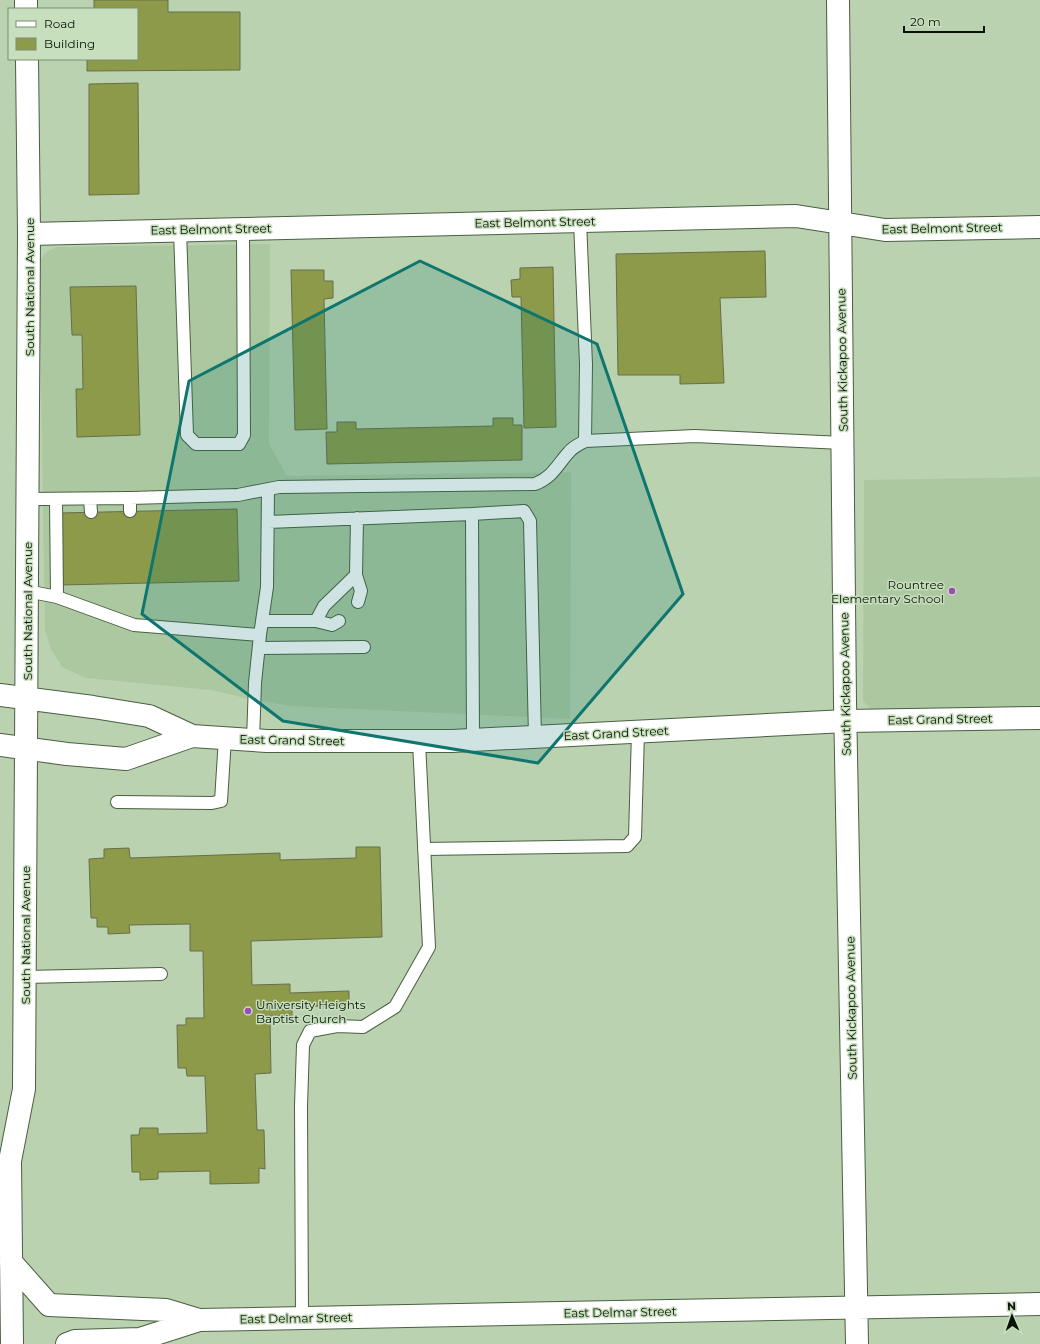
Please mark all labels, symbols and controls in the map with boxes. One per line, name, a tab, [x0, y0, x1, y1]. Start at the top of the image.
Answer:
legend	[8, 8, 138, 60]
scale bar	[904, 8, 984, 34]
text: 20 m	[910, 14, 941, 29]
text: Road	[44, 16, 75, 31]
text: Building	[44, 36, 95, 51]
street label: East Belmont Street	[474, 213, 596, 231]
street label: South National Avenue	[22, 218, 37, 356]
street label: East Belmont Street	[881, 219, 1003, 237]
street label: East Belmont Street	[150, 220, 272, 238]
street label: South Kickapoo Avenue	[833, 288, 851, 432]
street label: South National Avenue	[20, 542, 35, 680]
place label: Rountree Elementary School	[831, 577, 944, 606]
marker: Rountree Elementary School	[947, 586, 957, 596]
street label: South Kickapoo Avenue	[836, 612, 854, 756]
street label: East Grand Street	[887, 711, 993, 727]
street label: East Grand Street	[563, 723, 669, 743]
street label: East Grand Street	[239, 732, 345, 748]
street label: South National Avenue	[18, 866, 33, 1004]
street label: South Kickapoo Avenue	[842, 936, 860, 1080]
place label: University Heights Baptist Church	[256, 997, 366, 1026]
marker: University Heights Baptist Church	[243, 1006, 253, 1016]
north arrow	[992, 1296, 1032, 1336]
text: N	[1007, 1299, 1016, 1313]
street label: East Delmar Street	[563, 1304, 677, 1320]
street label: East Delmar Street	[239, 1310, 353, 1326]

